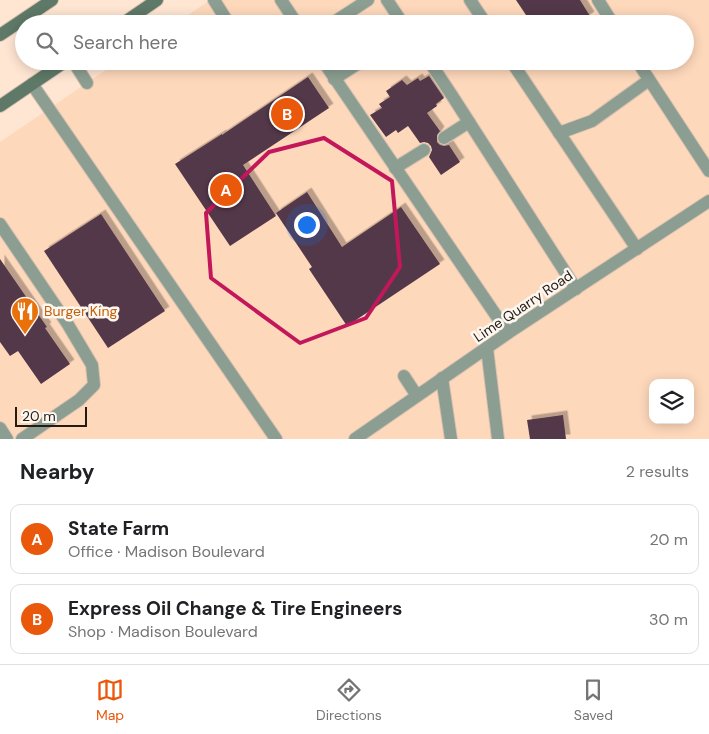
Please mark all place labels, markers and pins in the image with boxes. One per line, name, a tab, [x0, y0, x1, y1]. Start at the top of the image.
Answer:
pin: B	[271, 95, 303, 133]
pin: A	[210, 171, 242, 209]
restaurant icon: Burger King	[10, 296, 40, 335]
place label: Burger King	[44, 302, 117, 320]

